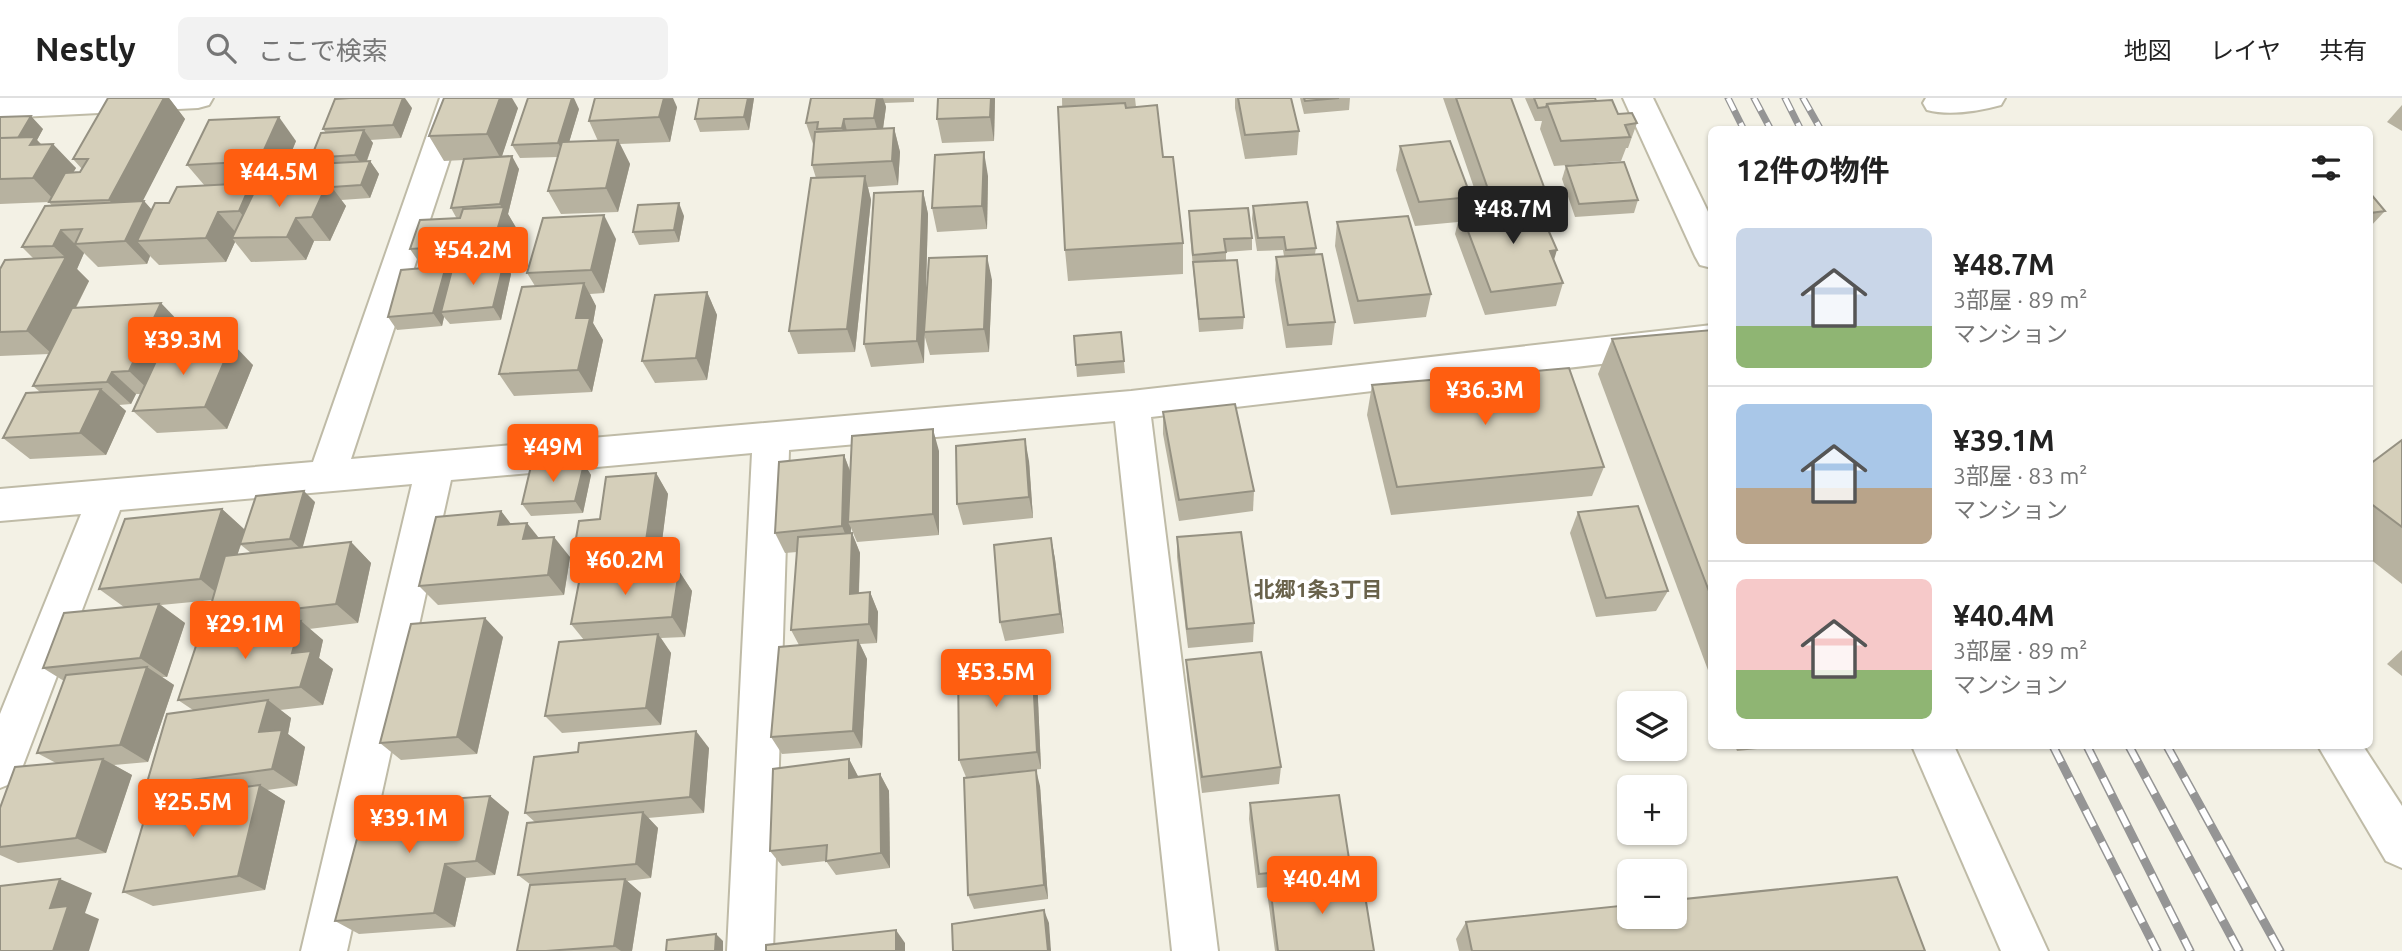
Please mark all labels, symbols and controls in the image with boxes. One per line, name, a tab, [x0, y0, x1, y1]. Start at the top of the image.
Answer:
search box	[178, 17, 668, 80]
icon: search	[202, 29, 240, 67]
text: Nestly	[35, 30, 136, 67]
text: ここで検索	[258, 36, 388, 65]
text: 地図	[2124, 37, 2172, 64]
text: レイヤ	[2210, 37, 2281, 64]
text: 共有	[2319, 37, 2367, 64]
icon: filters	[2307, 149, 2345, 187]
pin: ¥44.5M	[222, 150, 336, 209]
text: 12件の物件	[1736, 153, 1890, 187]
text: ¥44.5M	[240, 159, 318, 184]
pin: ¥48.7M	[1456, 186, 1570, 246]
text: ¥48.7M	[1474, 196, 1552, 221]
pin: ¥54.2M	[416, 228, 530, 287]
text: ¥54.2M	[434, 237, 512, 262]
text: ¥48.7M	[1953, 247, 2055, 281]
icon: home	[1792, 256, 1876, 340]
text: 3部屋 · 89 m²	[1953, 287, 2087, 312]
pin: ¥39.3M	[126, 317, 240, 377]
text: マンション	[1953, 321, 2068, 346]
text: ¥39.3M	[144, 327, 222, 352]
pin: ¥36.3M	[1428, 368, 1542, 427]
text: ¥36.3M	[1446, 377, 1524, 402]
text: ¥39.1M	[1953, 423, 2055, 457]
pin: ¥49M	[512, 424, 594, 484]
icon: home	[1792, 432, 1876, 516]
text: ¥49M	[523, 434, 583, 459]
text: 3部屋 · 83 m²	[1953, 463, 2087, 488]
text: マンション	[1953, 497, 2068, 522]
pin: ¥60.2M	[568, 538, 682, 597]
text: ¥60.2M	[586, 547, 664, 572]
district label: 北郷1条3丁目	[1254, 577, 1382, 601]
text: ¥40.4M	[1953, 598, 2055, 632]
pin: ¥29.1M	[188, 602, 302, 661]
icon: home	[1792, 607, 1876, 691]
text: ¥29.1M	[206, 611, 284, 636]
text: 3部屋 · 89 m²	[1953, 638, 2087, 663]
pin: ¥53.5M	[939, 650, 1053, 709]
text: ¥53.5M	[957, 659, 1035, 684]
text: マンション	[1953, 672, 2068, 697]
map controls	[1617, 691, 1687, 929]
button: layers	[1617, 691, 1687, 761]
button: +	[1617, 775, 1687, 845]
pin: ¥25.5M	[136, 780, 250, 839]
text: ¥25.5M	[154, 789, 232, 814]
pin: ¥39.1M	[352, 796, 466, 855]
text: ¥39.1M	[370, 805, 448, 830]
pin: ¥40.4M	[1265, 856, 1379, 916]
button: −	[1617, 859, 1687, 929]
text: ¥40.4M	[1283, 866, 1361, 891]

